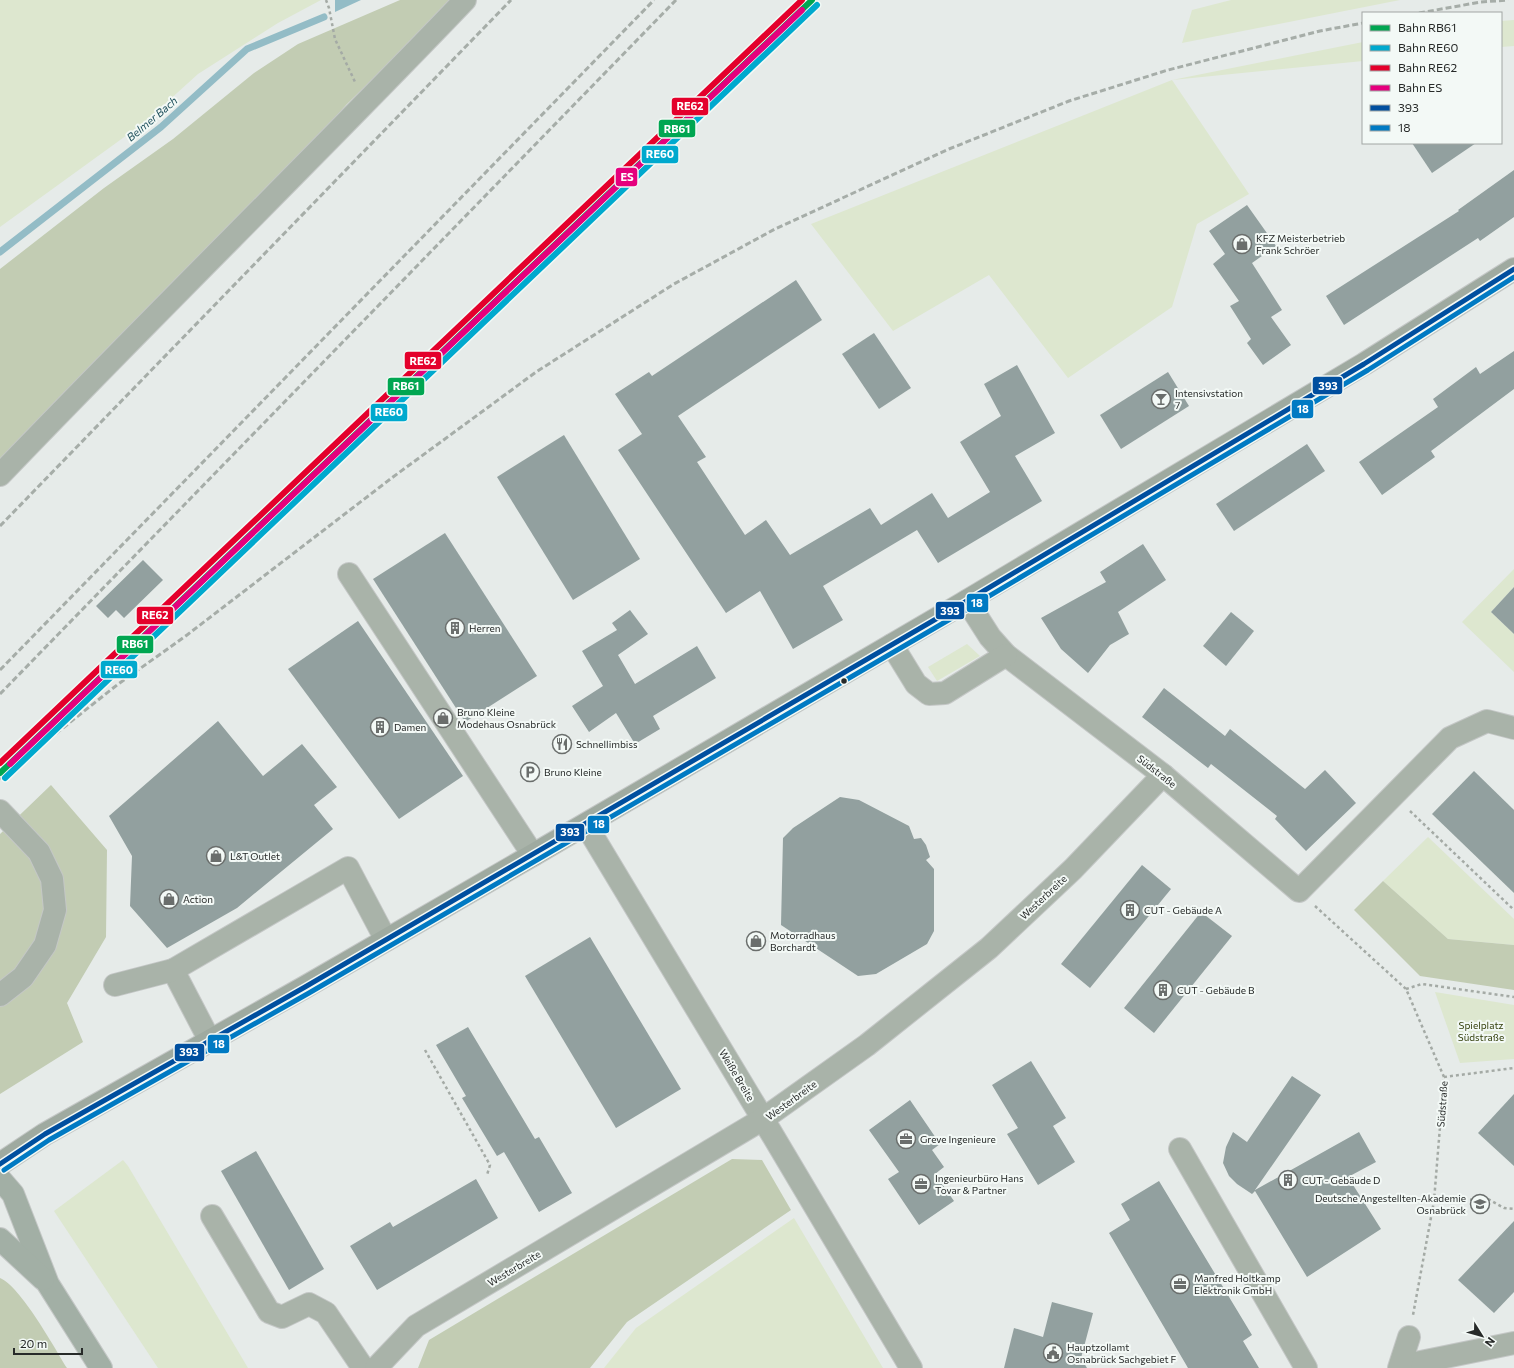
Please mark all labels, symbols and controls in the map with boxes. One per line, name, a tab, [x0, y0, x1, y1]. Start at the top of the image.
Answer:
legend	[1362, 12, 1502, 144]
text: Bahn RB61	[1398, 20, 1456, 34]
text: Bahn RE60	[1398, 40, 1459, 54]
text: Bahn RE62	[1398, 60, 1457, 74]
text: Bahn ES	[1398, 80, 1442, 94]
water label: Belmer Bach	[124, 94, 180, 144]
line badge: RE62	[671, 97, 709, 116]
text: RE62	[676, 99, 704, 112]
text: 393	[1398, 100, 1419, 114]
line badge: RB61	[658, 119, 696, 138]
text: 18	[1398, 120, 1410, 134]
text: RB61	[664, 122, 690, 135]
line badge: RE60	[641, 145, 679, 164]
text: RE60	[646, 147, 674, 160]
line badge: ES	[615, 167, 638, 187]
text: ES	[620, 170, 634, 183]
place label: KFZ Meisterbetrieb Frank Schröer	[1256, 232, 1345, 256]
shop icon: KFZ Meisterbetrieb Frank Schröer	[1231, 233, 1253, 255]
line badge: RE62	[404, 351, 442, 370]
text: RE62	[409, 354, 437, 367]
line badge: 393	[1312, 376, 1343, 395]
line badge: RB61	[387, 377, 425, 396]
text: RB61	[393, 379, 419, 392]
text: 393	[1318, 379, 1338, 392]
place label: Intensivstation 7	[1175, 387, 1243, 411]
bar icon: Intensivstation 7	[1150, 388, 1172, 410]
line badge: 18	[1291, 399, 1314, 419]
text: 18	[1297, 402, 1309, 415]
line badge: RE60	[370, 403, 408, 422]
text: RE60	[375, 405, 403, 418]
line badge: 18	[966, 593, 989, 613]
text: 18	[971, 596, 983, 609]
line badge: 393	[935, 601, 965, 620]
text: 393	[940, 604, 960, 617]
line badge: RE62	[136, 606, 174, 625]
text: RE62	[141, 608, 169, 621]
building icon: Herren	[444, 617, 466, 639]
place label: Herren	[469, 622, 501, 634]
line badge: RB61	[116, 635, 154, 654]
text: RB61	[122, 637, 148, 650]
line badge: RE60	[100, 660, 138, 679]
text: RE60	[105, 663, 133, 676]
unlabelled marker	[839, 676, 849, 686]
place label: Bruno Kleine Modehaus Osnabrück	[457, 706, 557, 730]
shop icon: Bruno Kleine Modehaus Osnabrück	[432, 707, 454, 729]
building icon: Damen	[369, 716, 391, 738]
place label: Damen	[394, 721, 426, 733]
restaurant icon: Schnellimbiss	[551, 733, 573, 755]
place label: Schnellimbiss	[576, 738, 638, 750]
street label: Südstraße	[1135, 752, 1179, 790]
parking icon: Bruno Kleine	[519, 761, 541, 783]
place label: Bruno Kleine	[544, 766, 602, 778]
line badge: 18	[587, 815, 610, 834]
text: 18	[593, 817, 605, 830]
line badge: 393	[555, 823, 585, 842]
text: 393	[560, 825, 580, 838]
shop icon: L&T Outlet	[205, 845, 227, 867]
place label: L&T Outlet	[230, 850, 280, 862]
street label: Westerbreite	[1017, 872, 1069, 922]
shop icon: Action	[158, 888, 180, 910]
place label: Action	[183, 893, 213, 905]
building icon: CUT - Gebäude A	[1119, 899, 1141, 921]
place label: CUT - Gebäude A	[1144, 904, 1222, 916]
place label: Motorradhaus Borchardt	[770, 929, 836, 953]
shop icon: Motorradhaus Borchardt	[745, 930, 767, 952]
building icon: CUT - Gebäude B	[1152, 979, 1174, 1001]
place label: CUT - Gebäude B	[1177, 984, 1255, 996]
park label: Spielplatz Südstraße	[1458, 1019, 1504, 1043]
line badge: 18	[207, 1034, 230, 1054]
text: 18	[213, 1037, 225, 1050]
line badge: 393	[174, 1043, 205, 1062]
text: 393	[179, 1045, 199, 1058]
street label: Weiße Breite	[717, 1047, 757, 1103]
street label: Westerbreite	[763, 1078, 819, 1122]
street label: Südstraße	[1434, 1080, 1450, 1128]
office icon: Greve Ingenieure	[895, 1128, 917, 1150]
place label: Greve Ingenieure	[920, 1133, 996, 1145]
building icon: CUT - Gebäude D	[1277, 1169, 1299, 1191]
place label: Ingenieurbüro Hans Tovar & Partner	[935, 1172, 1024, 1196]
office icon: Ingenieurbüro Hans Tovar & Partner	[910, 1173, 932, 1195]
place label: CUT - Gebäude D	[1302, 1174, 1380, 1186]
place label: Deutsche Angestellten-Akademie Osnabrück	[1315, 1192, 1467, 1216]
school or university icon: Deutsche Angestellten-Akademie Osnabrück	[1469, 1193, 1491, 1215]
street label: Westerbreite	[485, 1248, 543, 1288]
place label: Manfred Holtkamp Elektronik GmbH	[1194, 1272, 1281, 1296]
office icon: Manfred Holtkamp Elektronik GmbH	[1169, 1273, 1191, 1295]
north arrow	[1462, 1316, 1502, 1356]
scale bar	[14, 1330, 82, 1356]
text: N	[1483, 1335, 1498, 1350]
text: 20 m	[20, 1336, 47, 1350]
place label: Hauptzollamt Osnabrück Sachgebiet F	[1067, 1341, 1177, 1365]
public building icon: Hauptzollamt Osnabrück Sachgebiet F	[1042, 1342, 1064, 1364]

